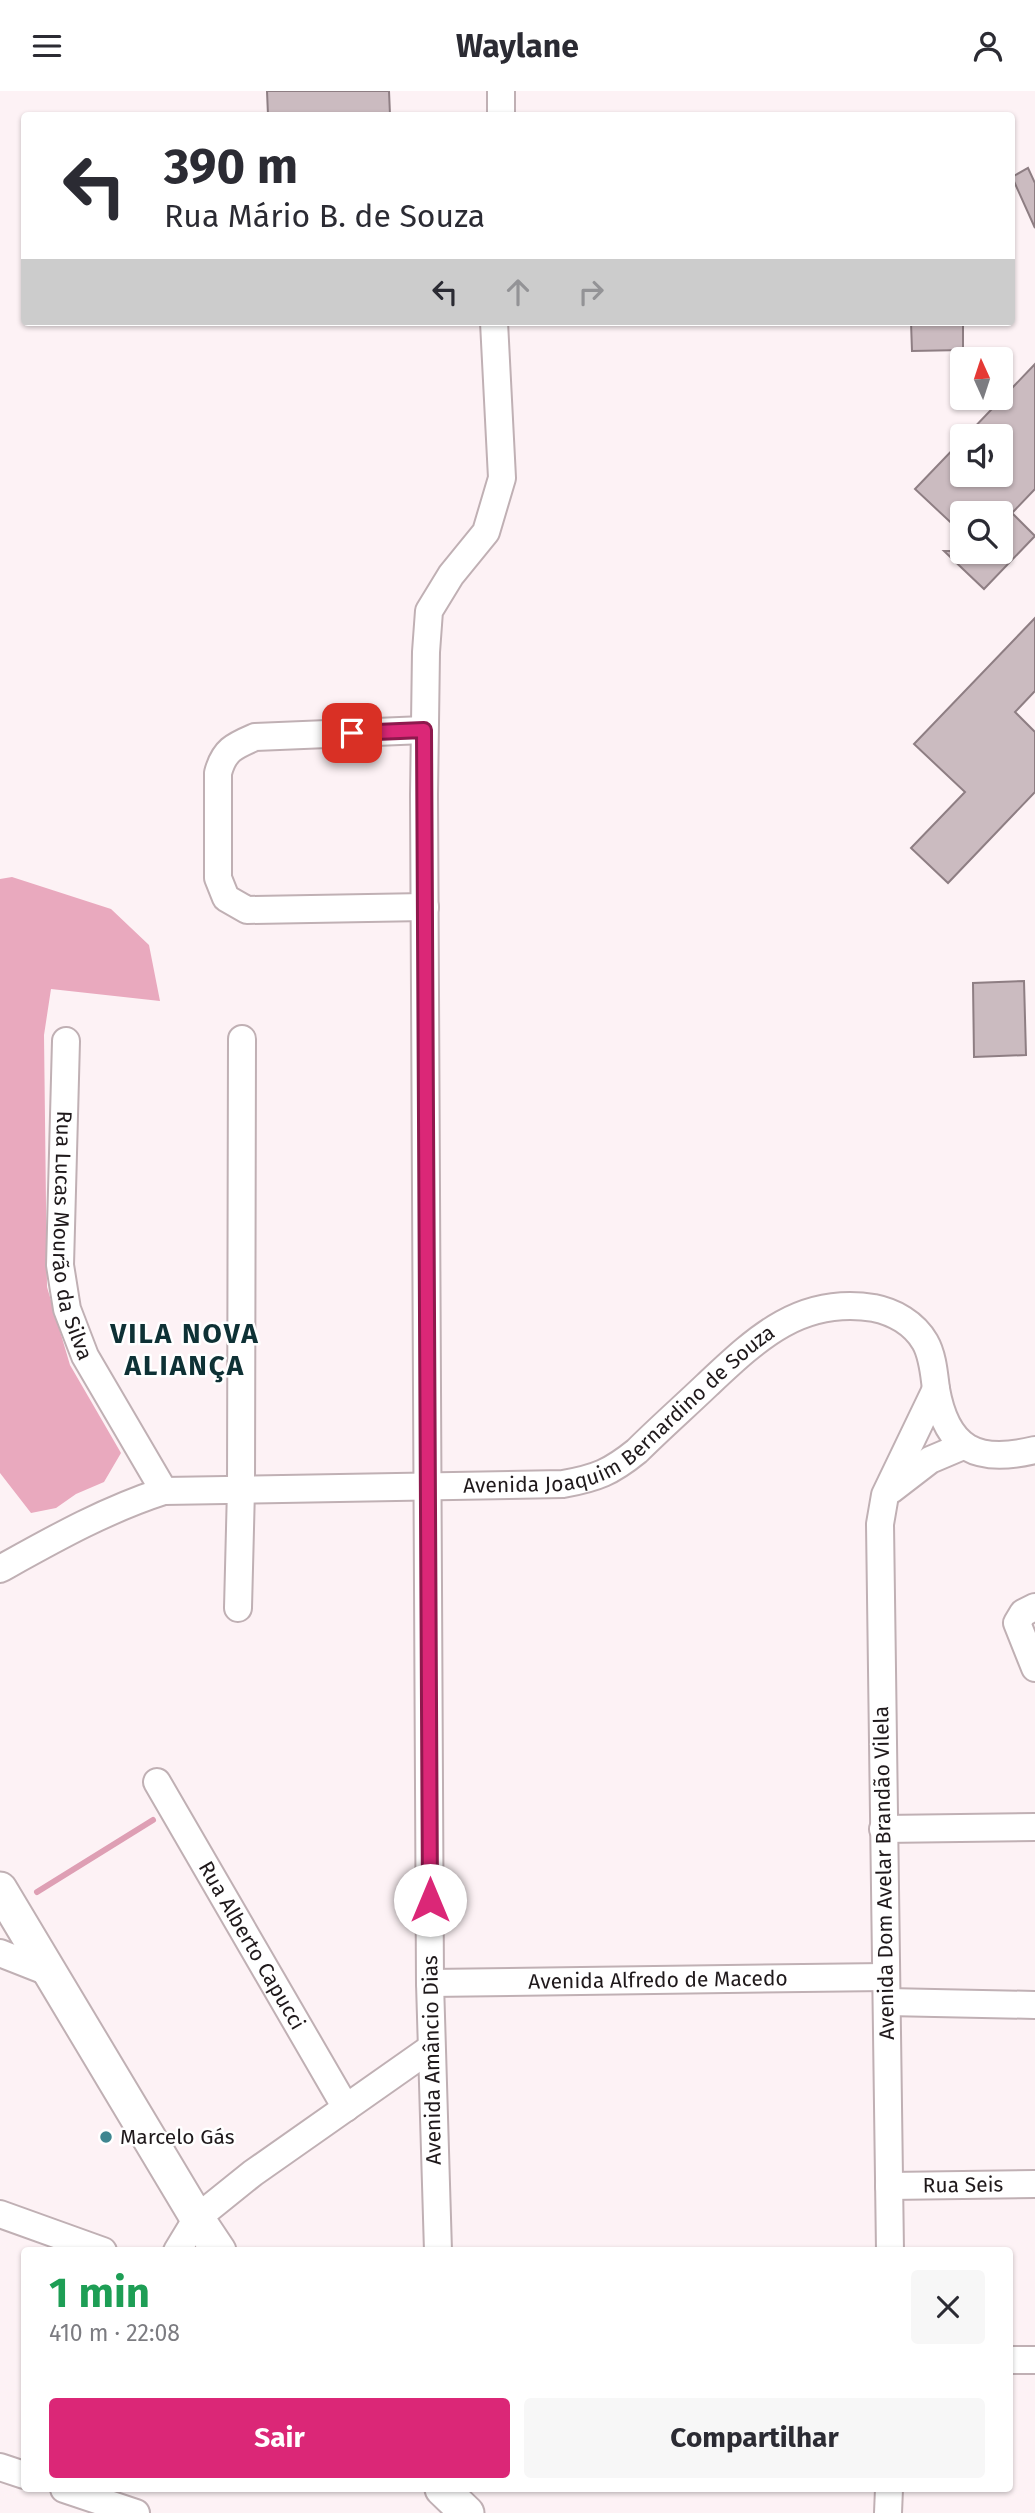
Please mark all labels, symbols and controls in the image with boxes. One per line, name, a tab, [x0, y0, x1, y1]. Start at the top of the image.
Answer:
icon: menu	[28, 27, 66, 65]
text: Waylane	[456, 27, 579, 65]
icon: person	[969, 27, 1007, 65]
text: 390 m	[164, 137, 298, 196]
icon: left	[49, 140, 140, 231]
text: Rua Mário B. de Souza	[164, 197, 485, 235]
icon: left	[426, 273, 464, 311]
icon: ahead	[499, 273, 537, 311]
icon: right	[572, 273, 610, 311]
north arrow	[950, 347, 1013, 409]
map controls	[950, 347, 1013, 564]
button: sound	[950, 424, 1013, 487]
button: search	[950, 501, 1013, 564]
pin	[322, 703, 382, 763]
icon: arrive	[333, 714, 371, 752]
street label: Rua Lucas Mourão da Silva	[46, 1110, 98, 1364]
district label: VILA NOVA ALIANÇA	[109, 1317, 260, 1383]
street label: Avenida Joaquim Bernardino de Souza	[463, 1319, 780, 1499]
street label: Avenida Dom Avelar Brandão Vilela	[868, 1706, 900, 2040]
street label: Rua Alberto Capucci	[193, 1857, 311, 2035]
position arrow	[393, 1863, 467, 1937]
street label: Avenida Amâncio Dias	[417, 1955, 447, 2165]
street label: Avenida Alfredo de Macedo	[528, 1965, 788, 1995]
place label: Marcelo Gás	[120, 2124, 235, 2150]
marker: Marcelo Gás	[98, 2129, 114, 2145]
street label: Rua Seis	[923, 2171, 1004, 2199]
text: 1 min	[49, 2268, 150, 2318]
button: close	[911, 2270, 985, 2344]
text: 410 m · 22:08	[49, 2319, 180, 2347]
button: Sair	[49, 2398, 510, 2478]
button: Compartilhar	[524, 2398, 985, 2478]

